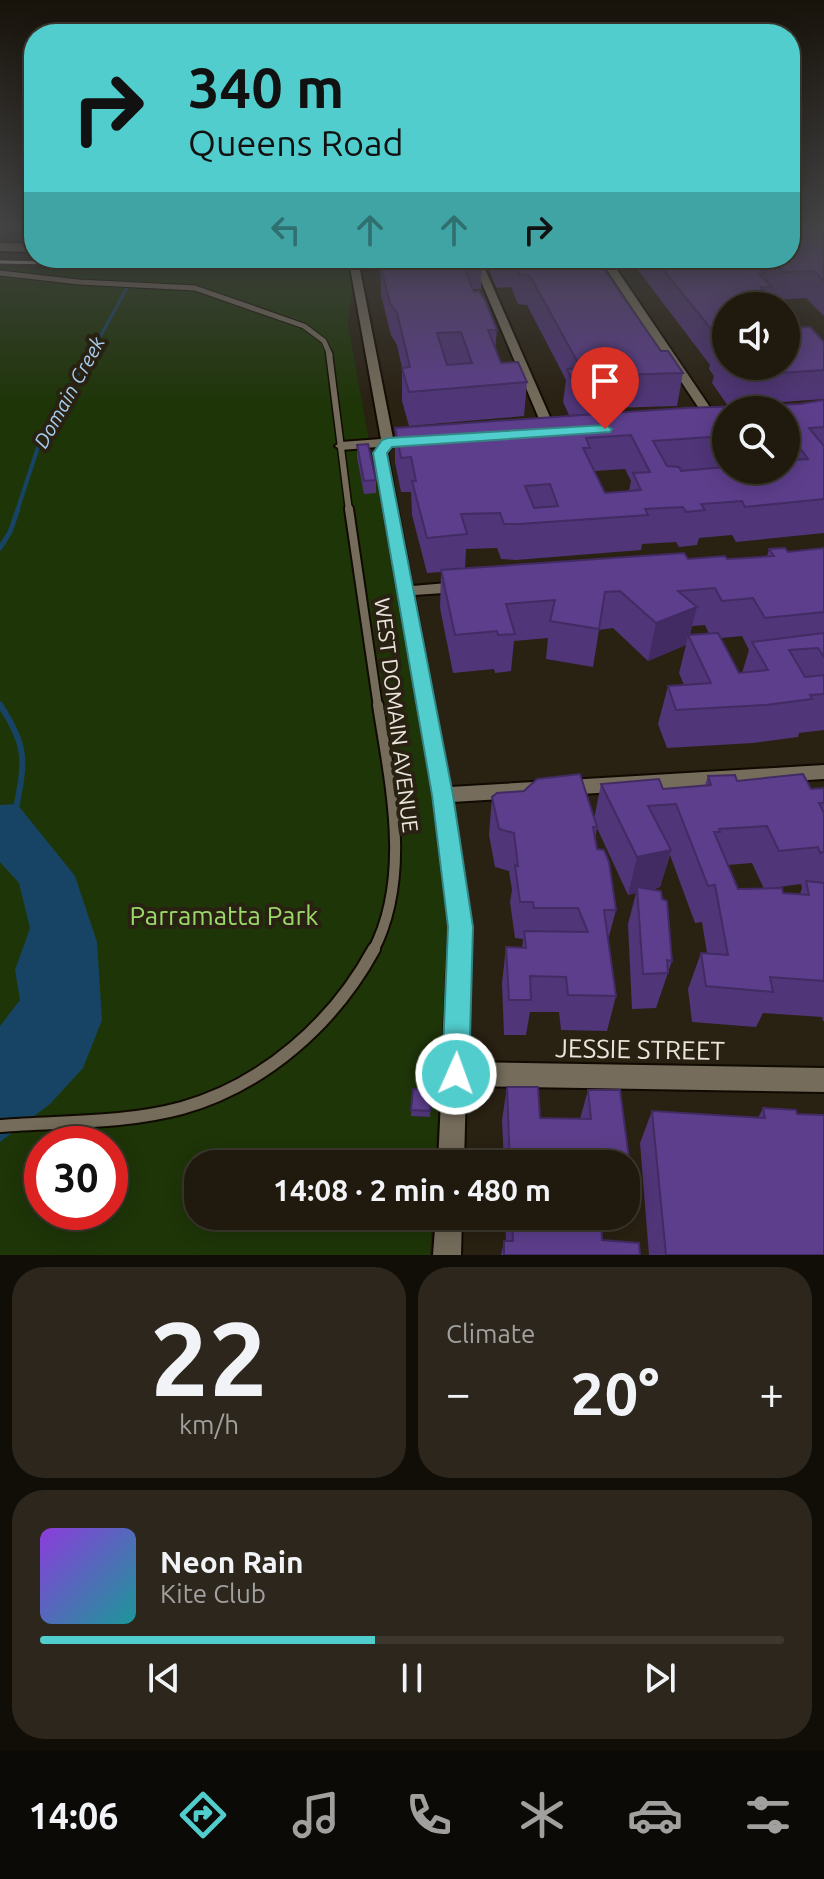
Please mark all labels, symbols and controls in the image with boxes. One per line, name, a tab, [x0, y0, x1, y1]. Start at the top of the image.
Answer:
icon: right	[56, 56, 160, 160]
text: 340 m	[188, 56, 344, 119]
text: Queens Road	[188, 122, 404, 163]
icon: left	[264, 208, 308, 252]
icon: ahead	[348, 208, 392, 252]
icon: ahead	[432, 208, 476, 252]
icon: right	[516, 208, 560, 252]
map controls	[712, 292, 800, 484]
button: sound	[712, 292, 800, 380]
water label: Domain Creek	[29, 332, 109, 452]
pin	[571, 347, 639, 429]
icon: arrive	[583, 359, 627, 403]
button: search	[712, 396, 800, 484]
street label: WEST DOMAIN AVENUE	[370, 596, 424, 834]
park label: Parramatta Park	[130, 901, 318, 930]
position arrow	[414, 1032, 498, 1116]
street label: JESSIE STREET	[555, 1033, 725, 1065]
speed limit sign: 30	[24, 1126, 128, 1230]
text: 14:08 · 2 min · 480 m	[273, 1173, 551, 1207]
text: 22	[150, 1299, 268, 1416]
text: Climate	[446, 1319, 535, 1348]
text: 20°	[571, 1359, 659, 1426]
text: −	[446, 1368, 471, 1417]
text: +	[759, 1368, 784, 1417]
text: km/h	[179, 1410, 239, 1439]
text: Neon Rain	[160, 1545, 304, 1579]
text: Kite Club	[160, 1579, 266, 1608]
icon: previous	[142, 1656, 186, 1700]
icon: pause	[390, 1656, 434, 1700]
icon: next	[638, 1656, 682, 1700]
icon: directions	[175, 1787, 231, 1843]
icon: music	[288, 1787, 344, 1843]
icon: phone	[401, 1787, 457, 1843]
icon: climate	[514, 1787, 570, 1843]
icon: car	[627, 1787, 683, 1843]
icon: filters	[740, 1787, 796, 1843]
text: 14:06	[28, 1795, 119, 1836]

